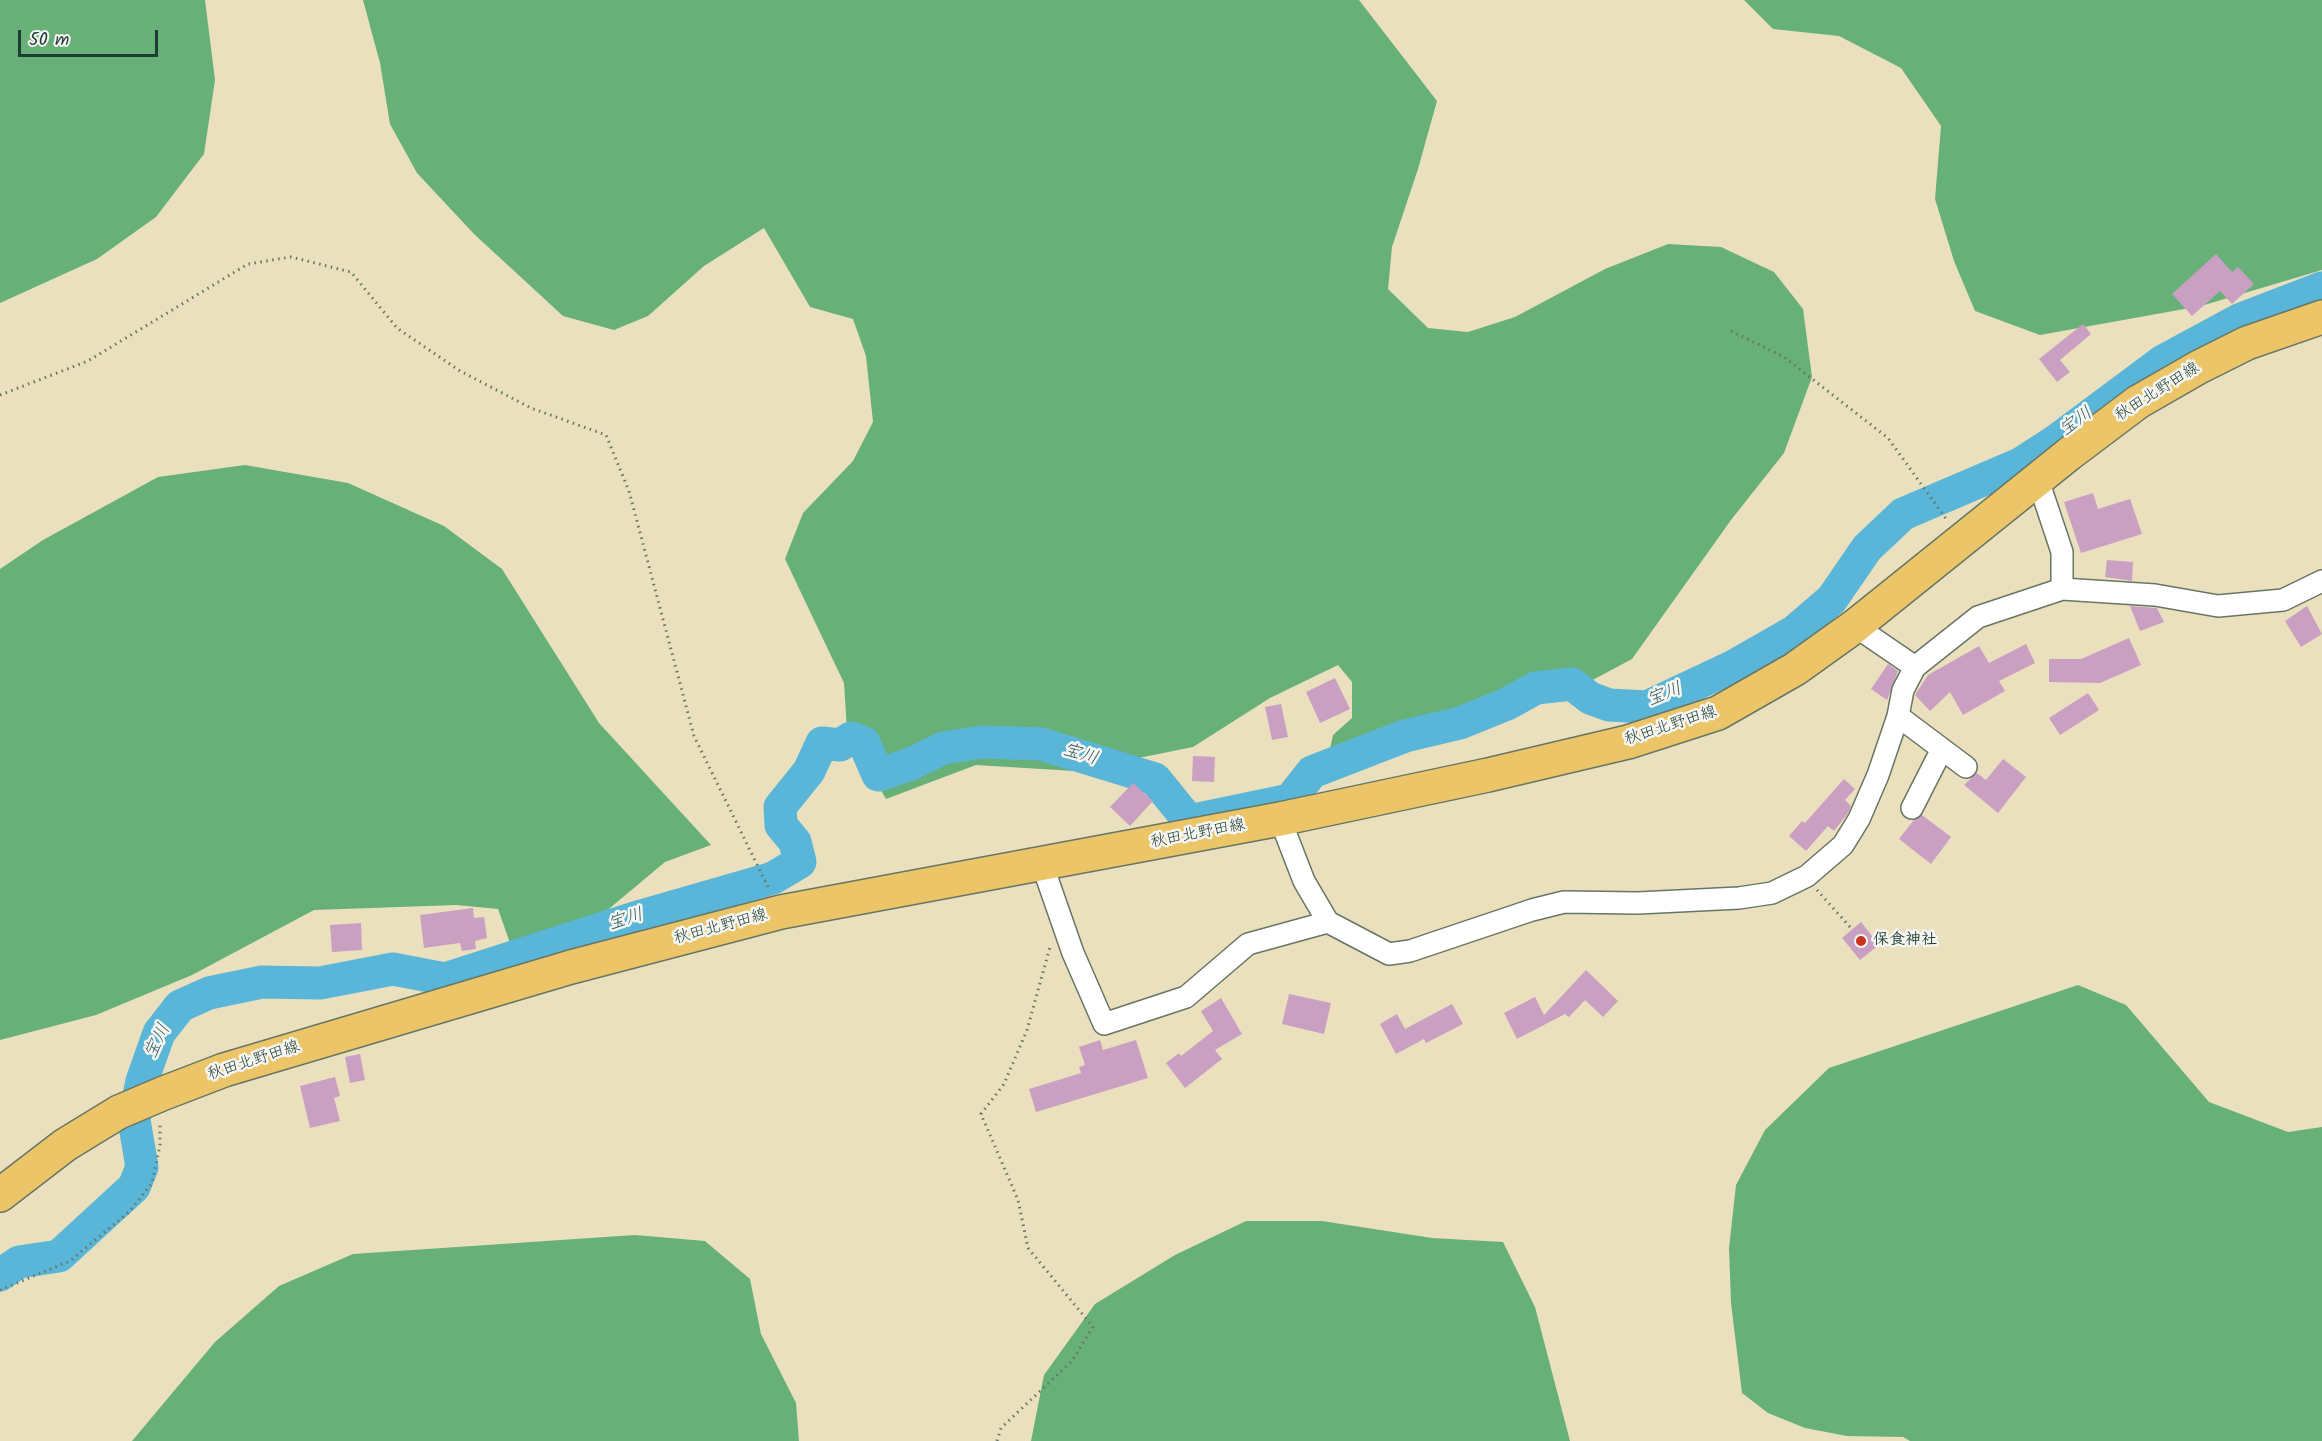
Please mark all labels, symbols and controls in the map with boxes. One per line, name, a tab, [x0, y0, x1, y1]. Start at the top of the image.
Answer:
scale bar	[21, 18, 160, 56]
text: 50 m	[29, 26, 69, 55]
street label: 秋田北野田線	[2112, 359, 2204, 427]
water label: 宝川	[2056, 404, 2098, 442]
water label: 宝川	[1644, 679, 1686, 713]
street label: 秋田北野田線	[1622, 703, 1720, 751]
water label: 宝川	[1060, 740, 1100, 772]
street label: 秋田北野田線	[1149, 816, 1247, 854]
water label: 宝川	[606, 905, 646, 937]
street label: 秋田北野田線	[672, 906, 770, 950]
place label: 保食神社	[1873, 931, 1937, 951]
marker: 保食神社	[1854, 934, 1868, 948]
water label: 宝川	[141, 1021, 177, 1063]
street label: 秋田北野田線	[205, 1038, 303, 1086]

